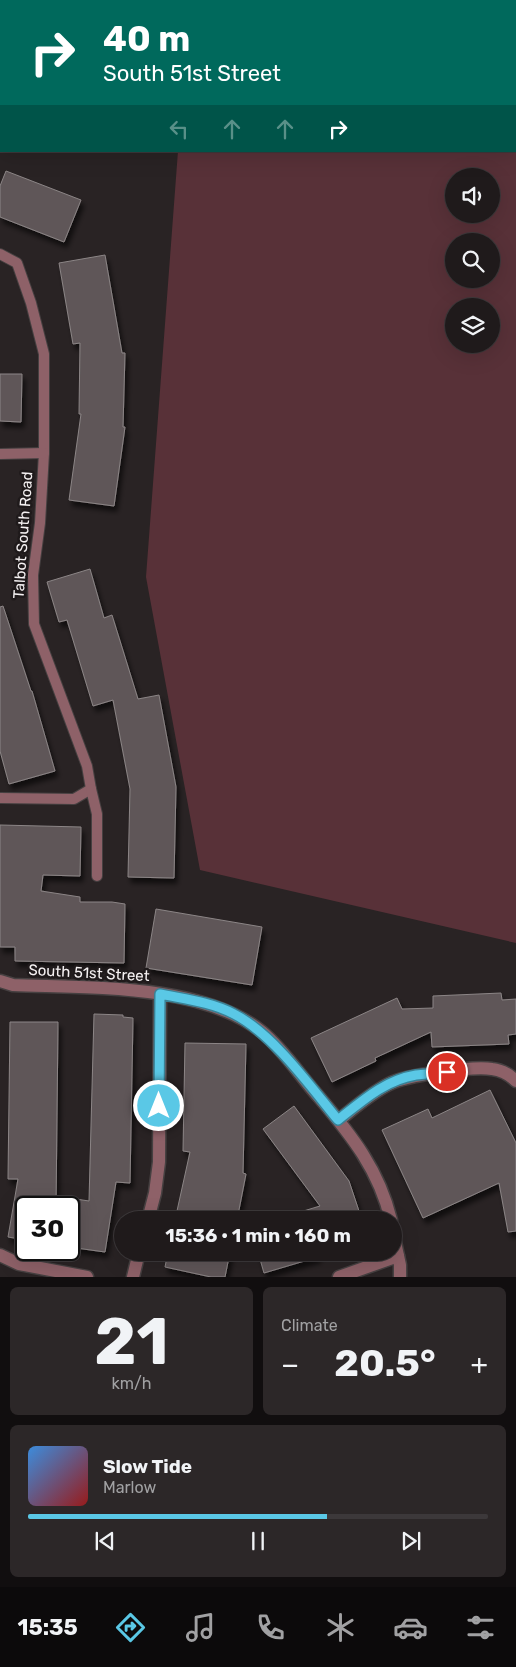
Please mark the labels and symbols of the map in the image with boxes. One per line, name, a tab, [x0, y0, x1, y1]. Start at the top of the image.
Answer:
street label: Talbot South Road	[10, 471, 36, 599]
street label: South 51st Street	[28, 961, 150, 985]
pin	[426, 1051, 468, 1093]
position arrow	[132, 1079, 184, 1131]
speed limit sign: 30	[15, 1196, 80, 1261]

